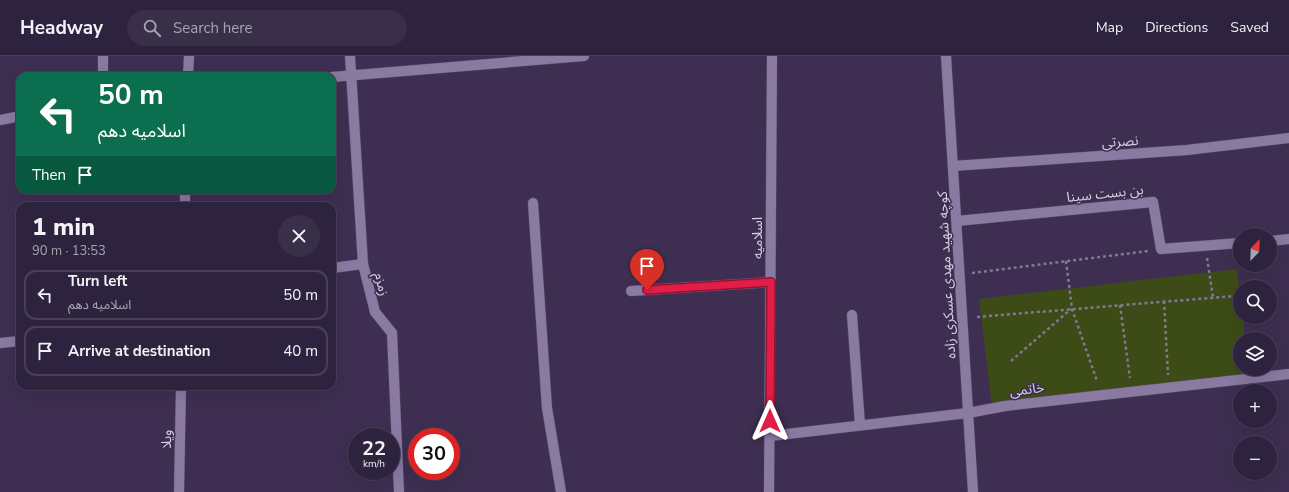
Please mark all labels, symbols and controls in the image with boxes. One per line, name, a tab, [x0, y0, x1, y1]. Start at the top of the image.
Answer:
search box	[127, 10, 407, 46]
text: Headway	[20, 15, 103, 41]
icon: search	[141, 17, 163, 39]
text: Search here	[173, 18, 253, 38]
text: Map	[1096, 18, 1123, 37]
text: Directions	[1145, 18, 1208, 37]
text: Saved	[1230, 18, 1269, 37]
text: 50 m	[98, 76, 164, 114]
icon: left	[32, 88, 84, 140]
text: اسلامیه دهم	[98, 119, 186, 143]
street label: نصرتی	[1101, 131, 1139, 152]
icon: arrive	[74, 164, 96, 186]
text: Then	[32, 165, 66, 185]
street label: بن بست سینا	[1066, 180, 1145, 207]
street label: کوچه شهید مهدی عسکری زاده	[933, 190, 960, 359]
text: 1 min	[32, 211, 95, 243]
button: close	[278, 215, 320, 257]
street label: اسلامیه	[748, 217, 767, 259]
north arrow	[1233, 228, 1277, 272]
map controls	[1233, 228, 1277, 480]
text: 90 m · 13:53	[32, 242, 106, 260]
pin	[630, 249, 664, 290]
icon: arrive	[636, 255, 658, 277]
street label: زمزم	[368, 270, 394, 298]
text: Turn left	[68, 271, 127, 291]
button: search	[1233, 280, 1277, 324]
icon: left	[34, 284, 56, 306]
text: 50 m	[283, 285, 318, 305]
text: اسلامیه دهم	[68, 296, 131, 314]
button: layers	[1233, 332, 1277, 376]
icon: arrive	[34, 340, 56, 362]
text: Arrive at destination	[68, 341, 211, 361]
text: 40 m	[283, 341, 318, 361]
street label: خاتمی	[1009, 378, 1046, 401]
button: +	[1233, 384, 1277, 428]
position arrow	[749, 400, 791, 442]
speed limit sign: 30	[408, 428, 460, 480]
street label: ویلا	[157, 429, 176, 449]
text: 22	[362, 435, 386, 462]
button: −	[1233, 436, 1277, 480]
text: km/h	[363, 457, 385, 471]

